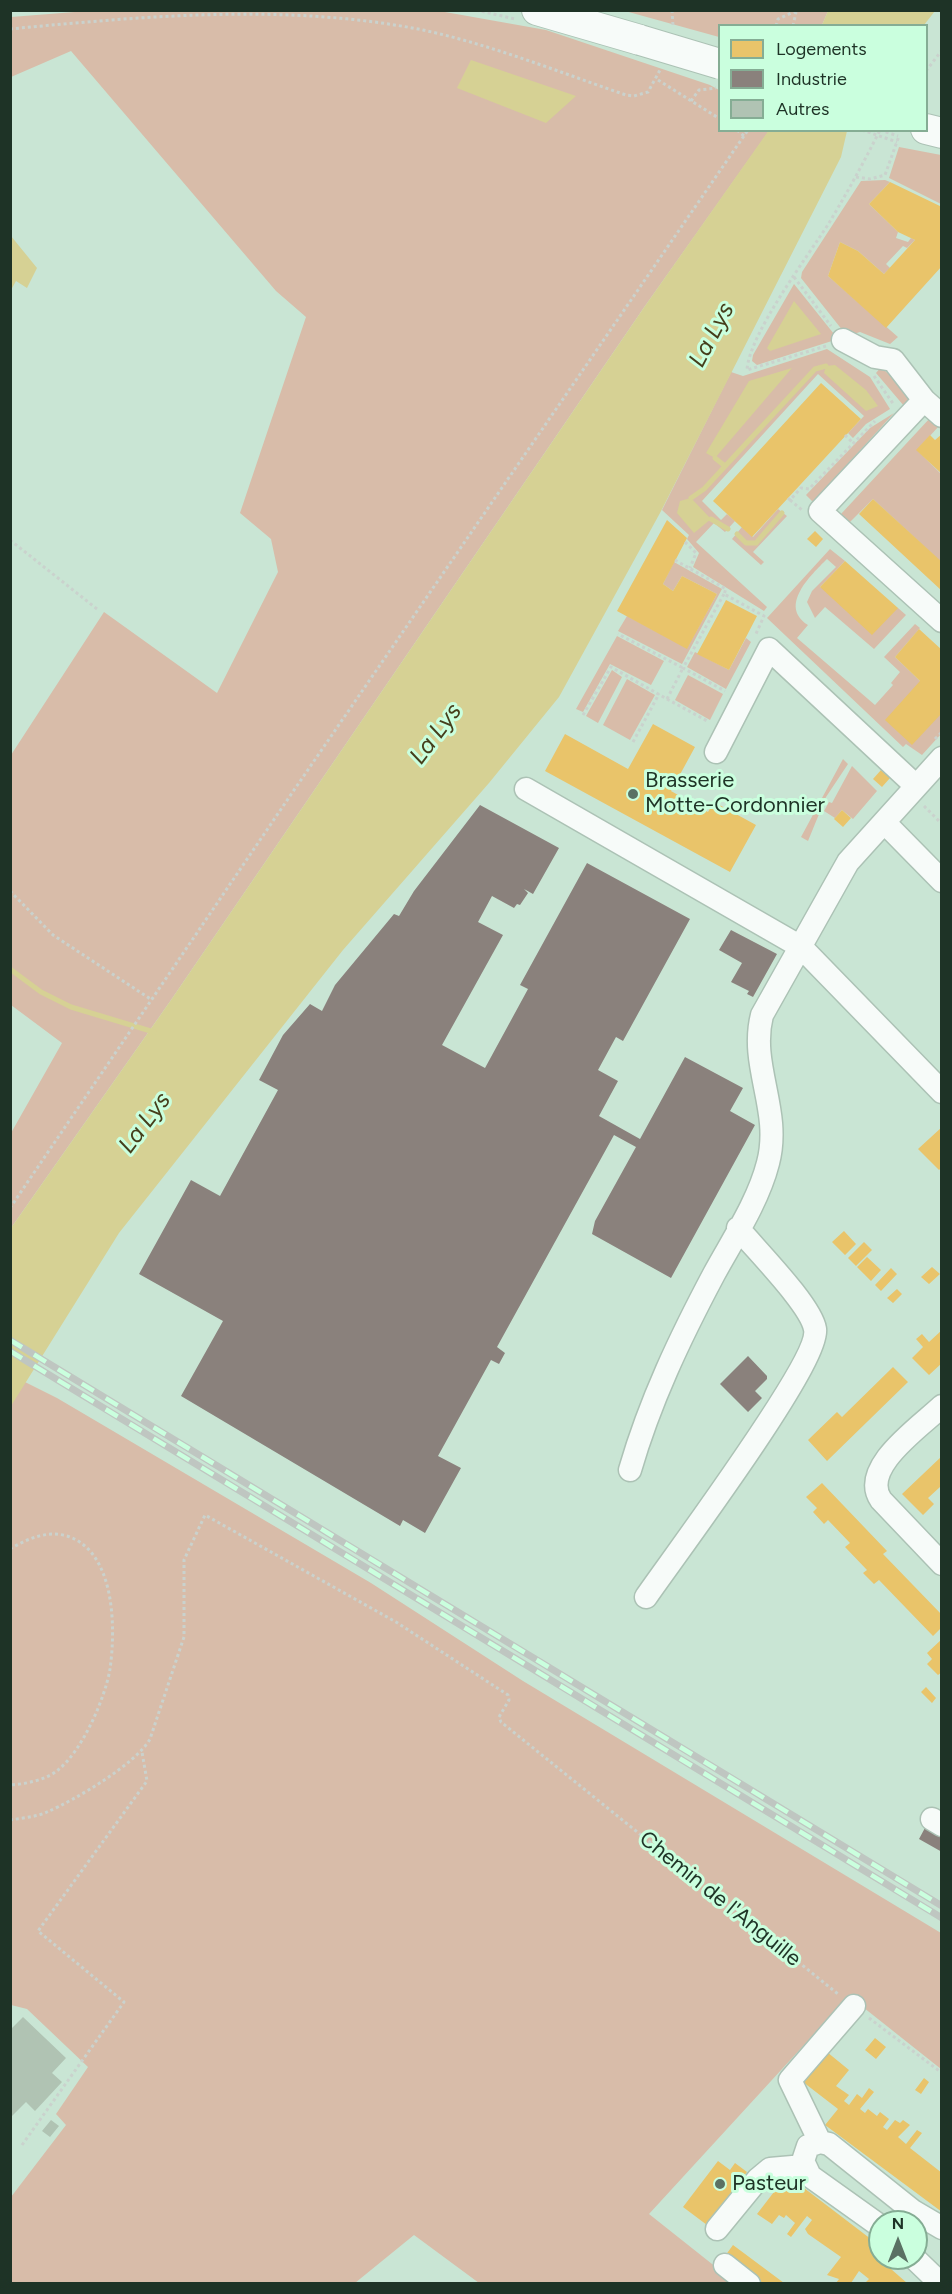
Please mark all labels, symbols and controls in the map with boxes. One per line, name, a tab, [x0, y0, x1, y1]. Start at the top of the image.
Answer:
legend	[718, 24, 928, 132]
text: Logements	[776, 38, 867, 60]
text: Industrie	[776, 68, 847, 90]
text: Autres	[776, 98, 829, 120]
water label: La Lys	[683, 298, 741, 372]
water label: La Lys	[404, 698, 468, 770]
place label: Brasserie Motte-Cordonnier	[645, 768, 825, 819]
marker: Brasserie Motte-Cordonnier	[626, 787, 640, 801]
water label: La Lys	[113, 1087, 177, 1159]
street label: Chemin de l'Anguille	[634, 1826, 806, 1972]
place label: Pasteur	[732, 2171, 806, 2197]
marker: Pasteur	[713, 2177, 727, 2191]
north arrow	[868, 2210, 928, 2270]
text: N	[892, 2214, 904, 2233]

